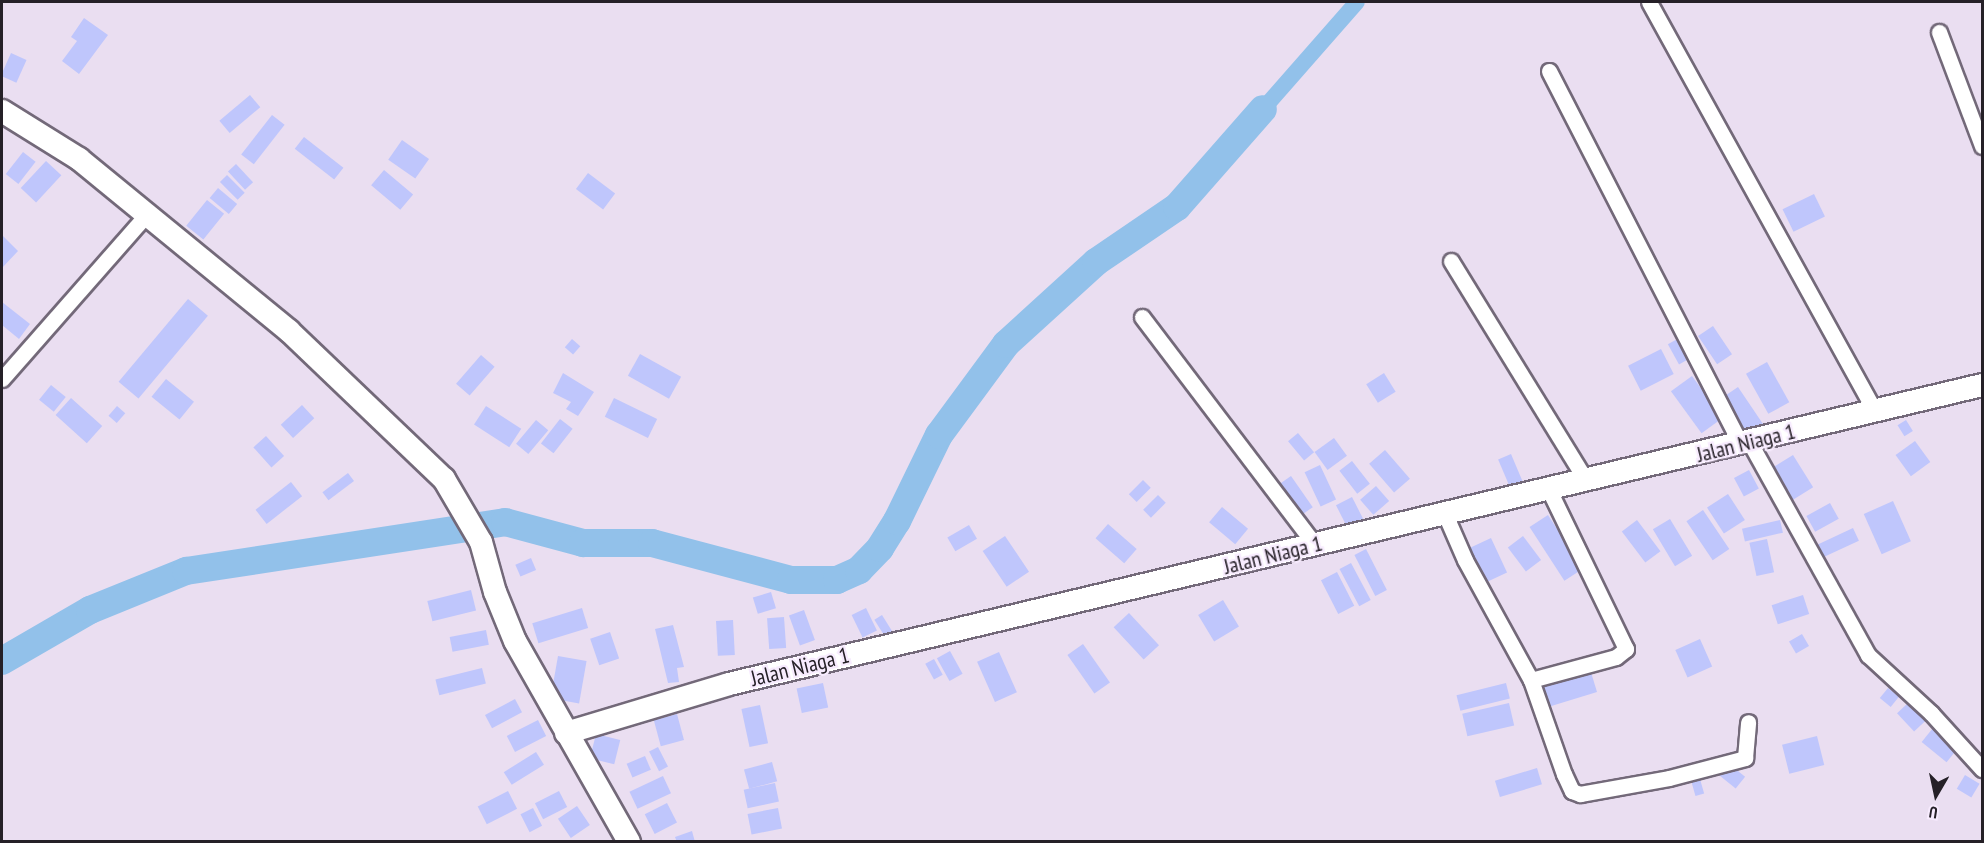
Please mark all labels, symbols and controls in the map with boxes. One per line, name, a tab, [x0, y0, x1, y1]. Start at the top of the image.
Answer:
street label: Jalan Niaga 1	[1694, 418, 1798, 468]
street label: Jalan Niaga 1	[1221, 530, 1325, 580]
street label: Jalan Niaga 1	[748, 642, 852, 692]
north arrow	[1906, 765, 1966, 825]
text: U	[1928, 802, 1939, 823]

